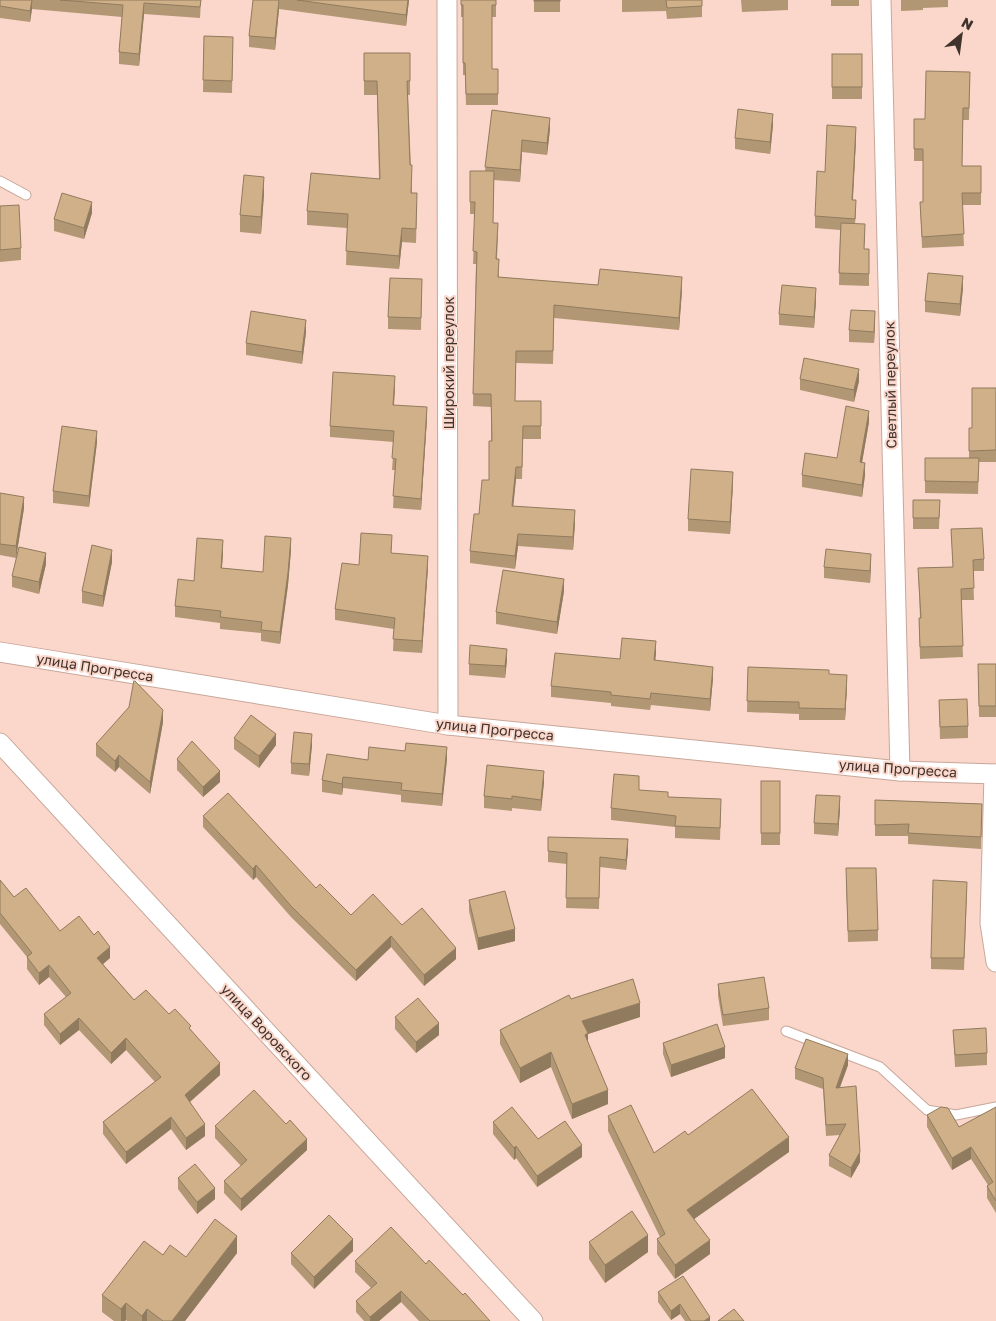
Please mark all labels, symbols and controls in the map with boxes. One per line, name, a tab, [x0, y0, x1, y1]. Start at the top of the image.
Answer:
north arrow	[936, 10, 986, 60]
text: N	[959, 13, 976, 33]
street label: Широкий переулок	[440, 297, 457, 429]
street label: Светлый переулок	[880, 321, 900, 449]
street label: улица Прогресса	[35, 649, 155, 685]
street label: улица Прогресса	[435, 714, 555, 744]
street label: улица Прогресса	[838, 755, 958, 781]
street label: улица Воровского	[218, 980, 316, 1084]

